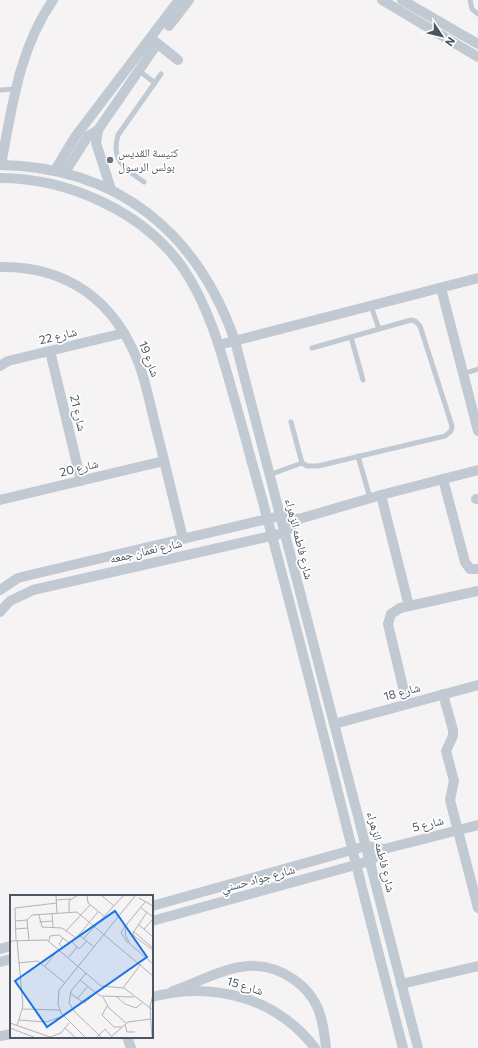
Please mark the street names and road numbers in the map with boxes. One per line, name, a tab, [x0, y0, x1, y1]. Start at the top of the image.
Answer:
street label: شارع 22	[37, 324, 79, 348]
street label: شارع 19	[135, 339, 163, 379]
street label: شارع 21	[66, 393, 90, 433]
street label: شارع 20	[58, 455, 100, 481]
street label: شارع فاطمه الزهراء	[281, 497, 317, 581]
street label: شارع نعمان جمعه	[108, 535, 184, 567]
street label: شارع 18	[382, 679, 422, 705]
street label: شارع فاطمه الزهراء	[363, 810, 399, 894]
street label: شارع 5	[411, 812, 446, 836]
street label: شارع جواد حسني	[219, 861, 297, 899]
street label: شارع 15	[225, 973, 265, 999]

